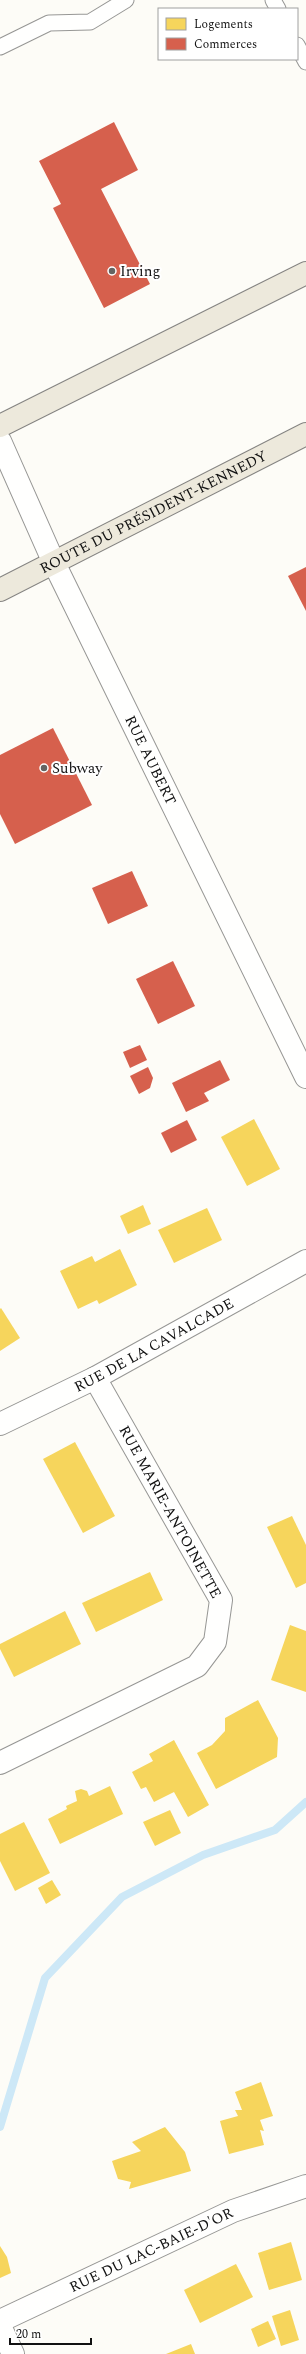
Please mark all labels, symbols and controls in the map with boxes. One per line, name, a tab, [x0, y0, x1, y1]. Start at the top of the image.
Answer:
legend	[158, 8, 298, 60]
text: Logements	[194, 15, 253, 34]
text: Commerces	[194, 35, 257, 54]
place label: Irving	[120, 260, 161, 283]
marker: Irving	[107, 266, 117, 276]
street label: ROUTE DU PRÉSIDENT-KENNEDY	[35, 444, 271, 579]
street label: RUE AUBERT	[119, 711, 182, 809]
place label: Subway	[52, 757, 103, 780]
marker: Subway	[39, 763, 49, 773]
street label: RUE DE LA CAVALCADE	[70, 1292, 238, 1398]
street label: RUE MARIE-ANTOINETTE	[113, 1421, 227, 1603]
street label: RUE DU LAC-BAIE-D'OR	[65, 2201, 237, 2298]
scale bar	[10, 2320, 91, 2346]
text: 20 m	[16, 2325, 41, 2344]

